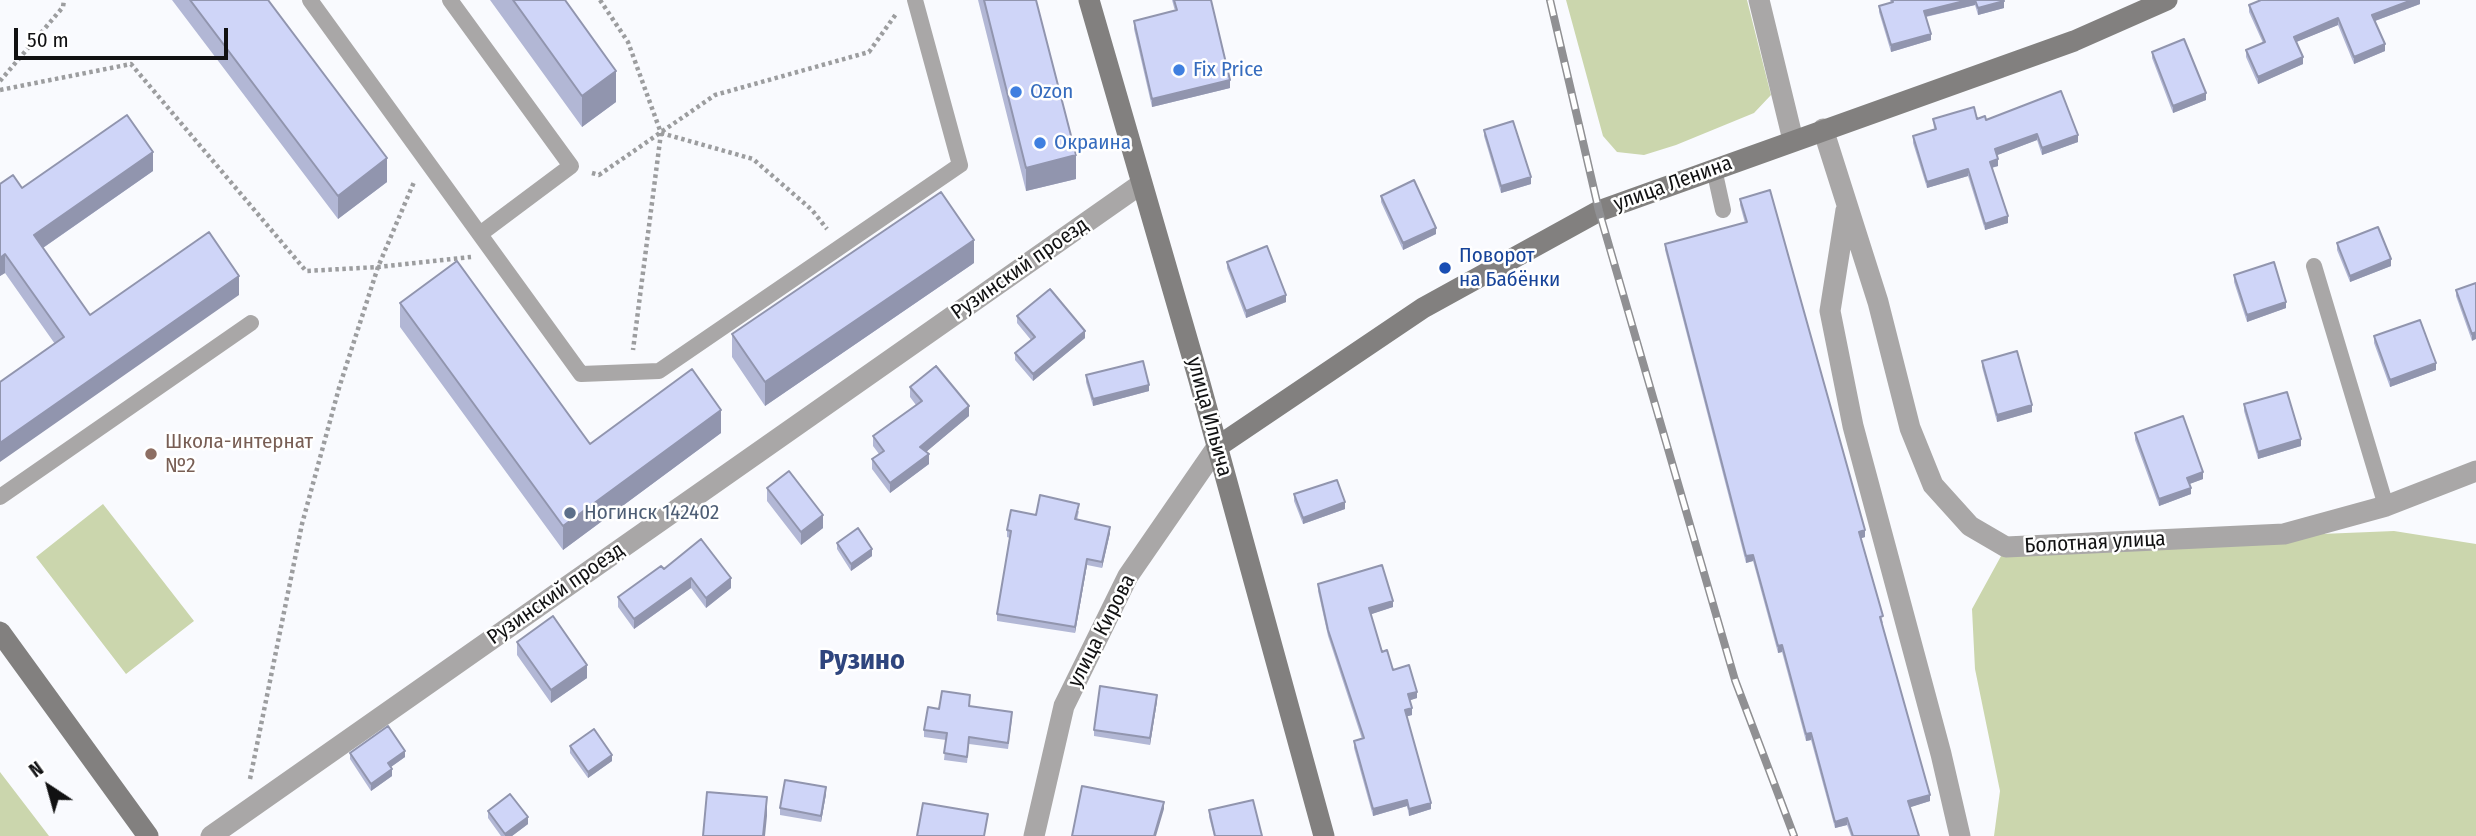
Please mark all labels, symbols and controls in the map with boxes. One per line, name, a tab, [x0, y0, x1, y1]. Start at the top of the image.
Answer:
scale bar	[18, 14, 231, 58]
text: 50 m	[27, 27, 69, 53]
place label: Fix Price	[1193, 57, 1263, 83]
marker: Fix Price	[1171, 62, 1187, 78]
place label: Ozon	[1030, 79, 1073, 105]
marker: Ozon	[1008, 84, 1024, 100]
place label: Окраина	[1054, 130, 1131, 156]
marker: Окраина	[1032, 135, 1048, 151]
street label: улица Ленина	[1610, 151, 1736, 217]
street label: Рузинский проезд	[947, 212, 1093, 326]
place label: Поворот на Бабёнки	[1459, 243, 1560, 293]
marker: Поворот на Бабёнки	[1437, 260, 1453, 276]
street label: улица Ильича	[1181, 354, 1237, 480]
place label: Школа-интернат №2	[165, 429, 313, 479]
marker: Школа-интернат №2	[143, 446, 159, 462]
place label: Ногинск 142402	[584, 500, 719, 526]
marker: Ногинск 142402	[562, 505, 578, 521]
street label: Болотная улица	[2024, 527, 2166, 559]
street label: Рузинский проезд	[483, 537, 629, 651]
street label: улица Кирова	[1063, 571, 1141, 691]
district label: Рузино	[819, 644, 905, 678]
north arrow	[14, 752, 84, 822]
text: N	[25, 757, 48, 782]

